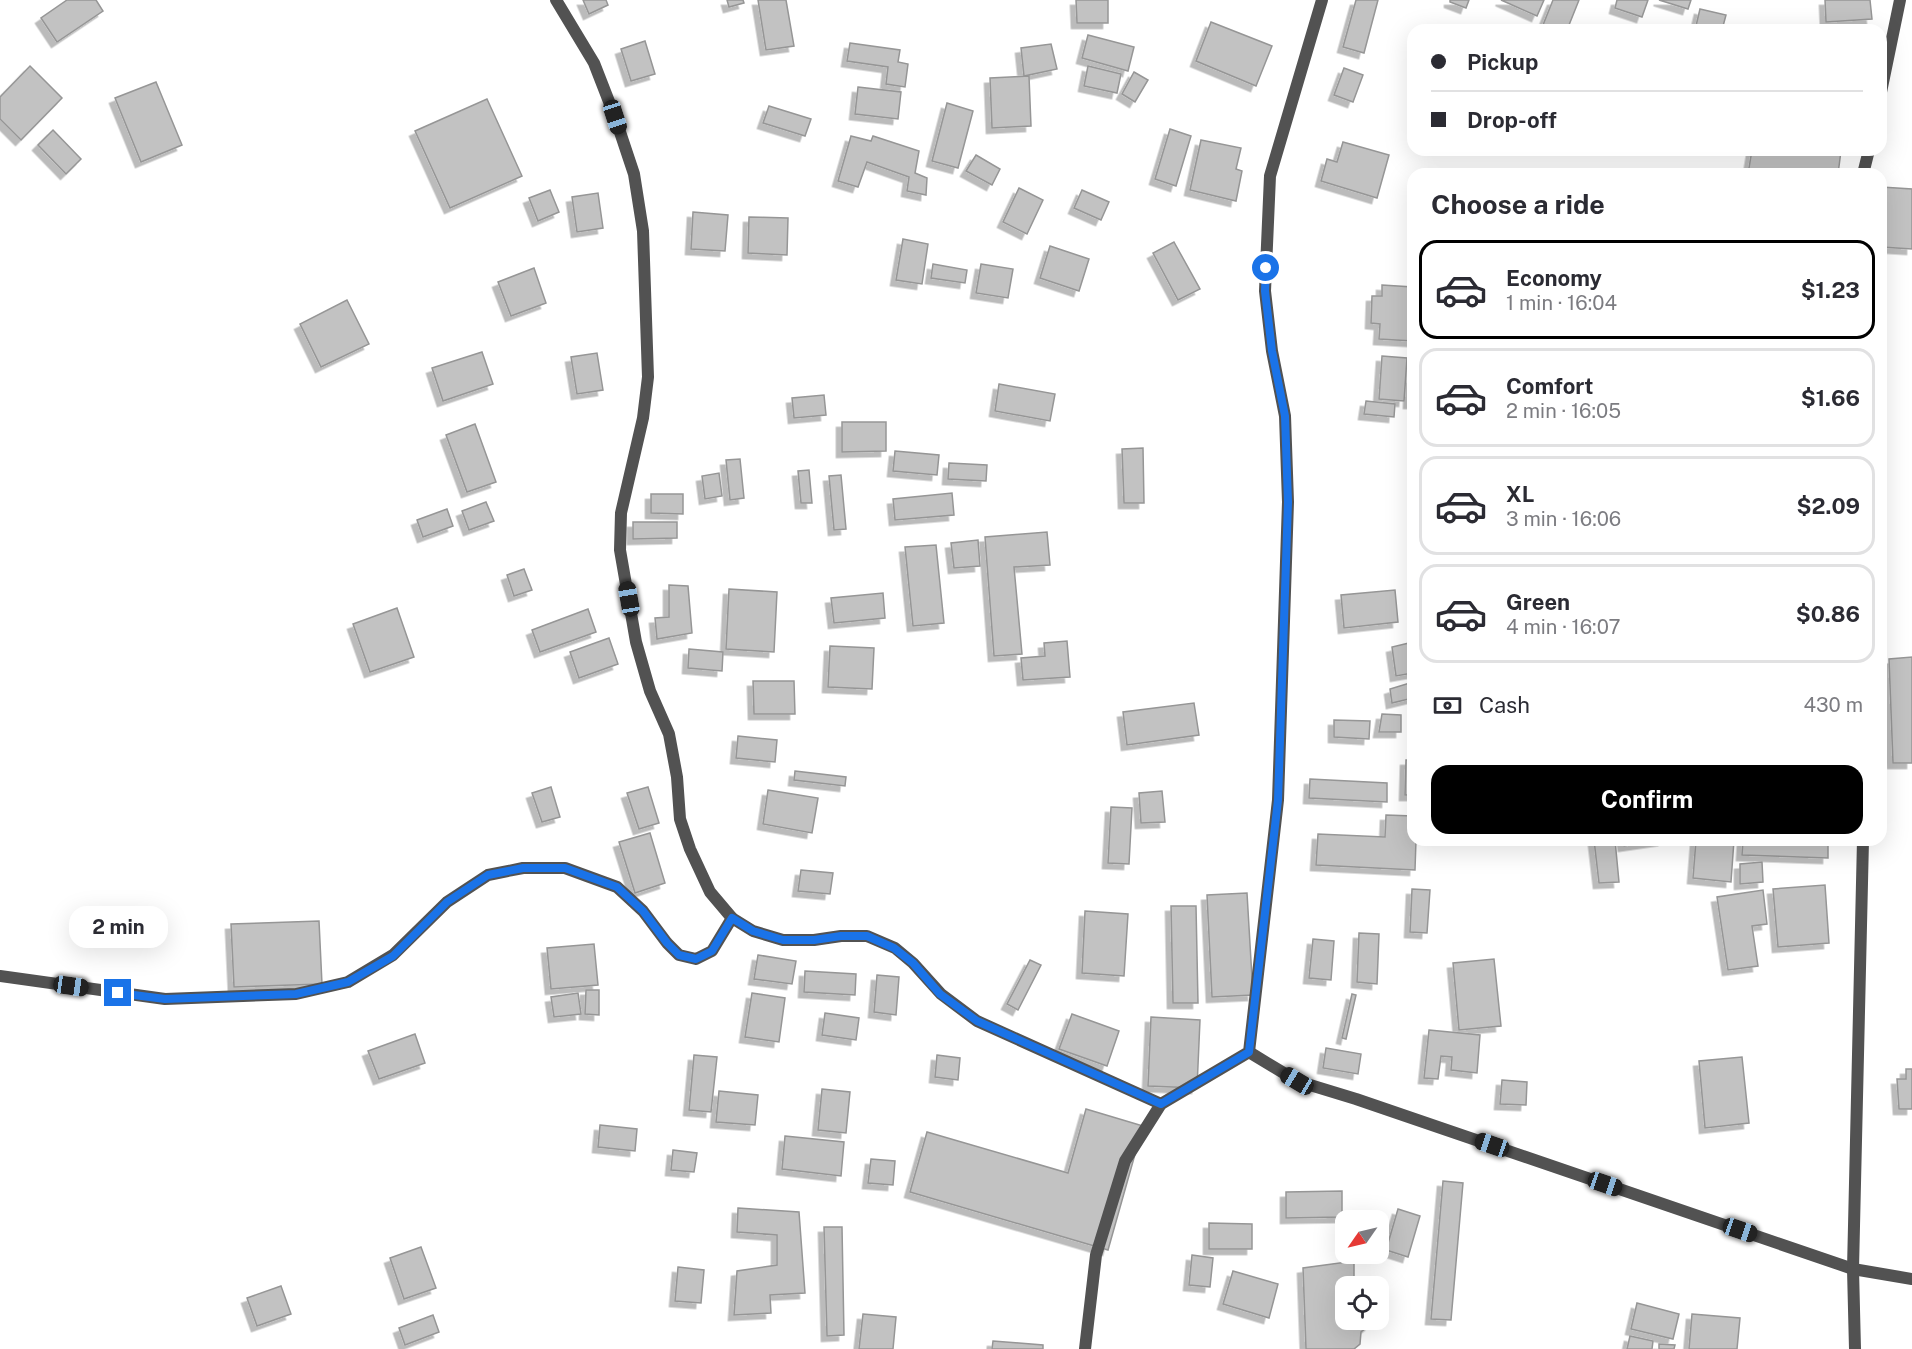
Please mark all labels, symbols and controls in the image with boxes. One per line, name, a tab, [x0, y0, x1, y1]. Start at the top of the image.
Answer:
text: Pickup	[1467, 49, 1538, 75]
car	[601, 97, 629, 137]
text: Drop-off	[1467, 107, 1557, 133]
text: Choose a ride	[1431, 188, 1605, 220]
route start	[1252, 254, 1279, 281]
icon: car	[1434, 263, 1488, 317]
text: Economy	[1506, 265, 1602, 291]
text: $1.23	[1801, 277, 1860, 303]
text: 1 min · 16:04	[1506, 291, 1617, 315]
icon: car	[1434, 371, 1488, 425]
text: Comfort	[1506, 373, 1593, 399]
text: $1.66	[1801, 385, 1860, 411]
text: 2 min · 16:05	[1506, 399, 1621, 423]
icon: car	[1434, 479, 1488, 533]
text: XL	[1506, 481, 1534, 507]
text: $2.09	[1797, 493, 1860, 519]
text: 3 min · 16:06	[1506, 507, 1621, 531]
car	[617, 580, 641, 618]
icon: car	[1434, 587, 1488, 641]
text: Green	[1506, 589, 1570, 615]
text: $0.86	[1796, 601, 1860, 627]
text: 4 min · 16:07	[1506, 615, 1621, 639]
icon: cash	[1431, 689, 1464, 722]
text: Cash	[1479, 692, 1530, 718]
text: 430 m	[1804, 693, 1863, 717]
button: Confirm	[1431, 765, 1863, 834]
callout: 2 min	[68, 906, 168, 948]
text: 2 min	[92, 915, 145, 939]
car	[52, 975, 90, 997]
route end	[104, 979, 131, 1006]
car	[1277, 1064, 1317, 1098]
car	[1472, 1131, 1512, 1159]
car	[1585, 1170, 1625, 1198]
north arrow	[1335, 1210, 1389, 1264]
map controls	[1335, 1210, 1389, 1330]
car	[1720, 1216, 1760, 1244]
button: locate	[1335, 1276, 1389, 1330]

